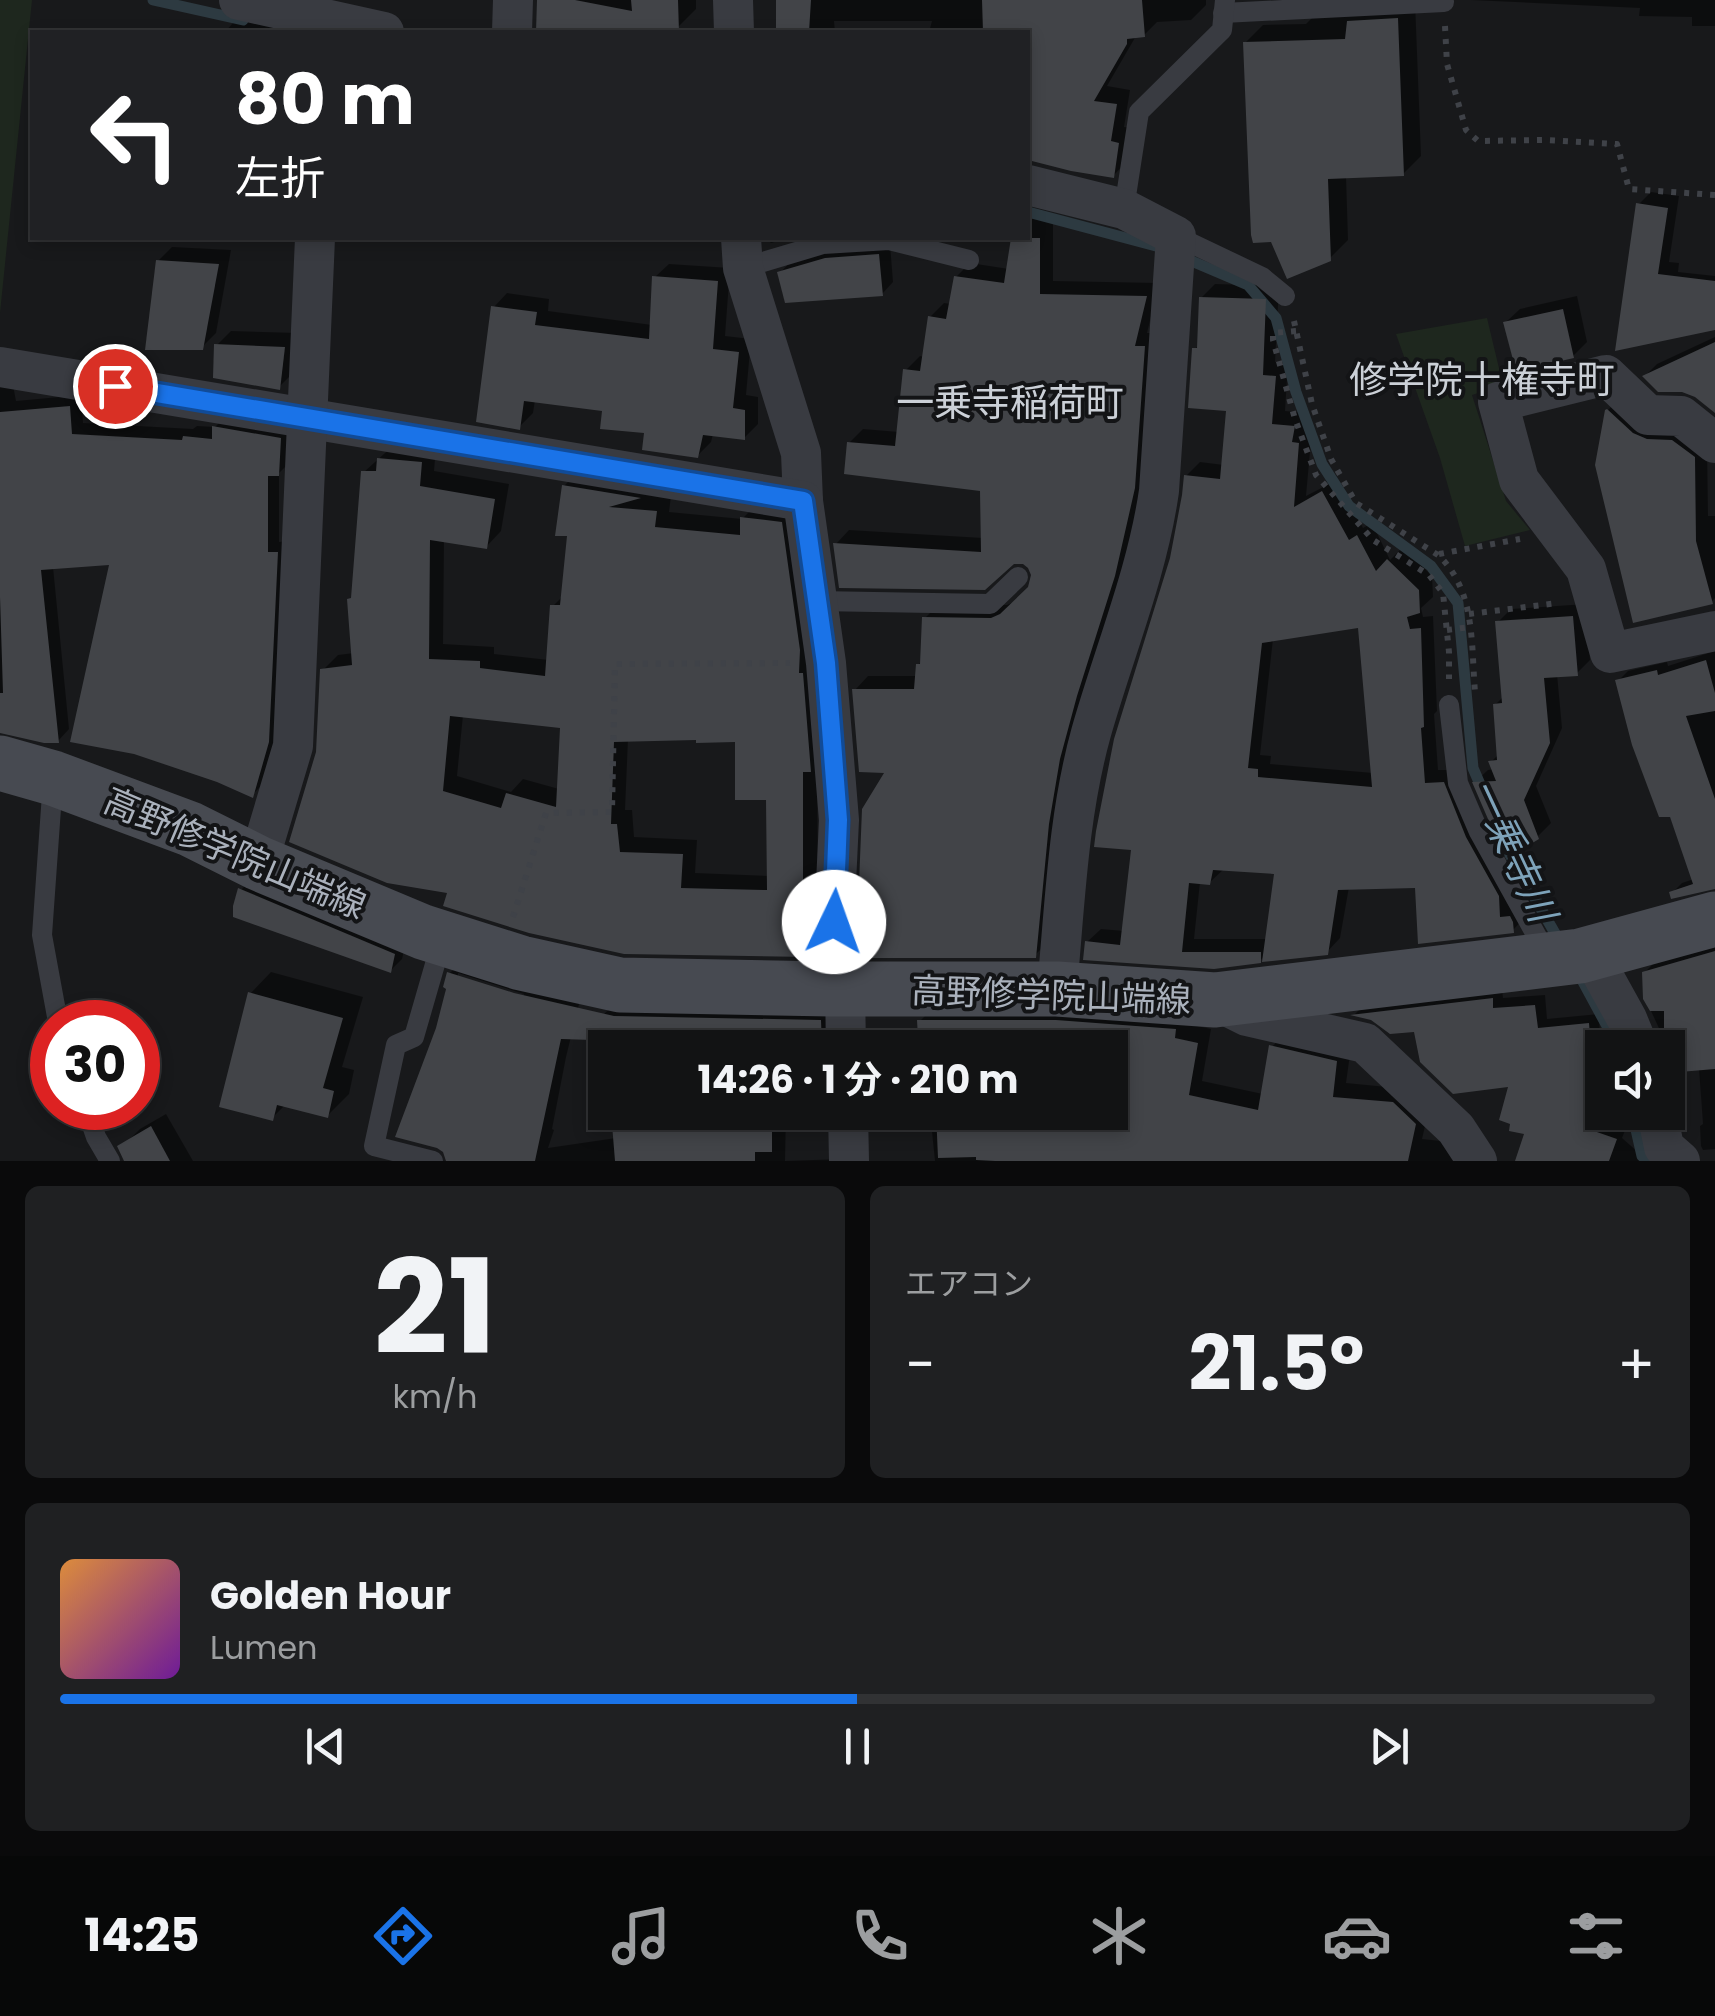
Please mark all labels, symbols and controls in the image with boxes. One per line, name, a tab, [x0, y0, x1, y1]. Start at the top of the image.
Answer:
text: 80 m	[235, 50, 415, 149]
icon: left	[70, 70, 200, 200]
text: 左折	[235, 147, 325, 210]
pin	[73, 344, 158, 429]
district label: 修学院十権寺町	[1349, 353, 1615, 406]
icon: arrive	[88, 359, 143, 414]
district label: 一乗寺稲荷町	[896, 376, 1124, 429]
water label: 一乗寺川	[1457, 770, 1571, 934]
street label: 高野修学院山端線	[97, 776, 373, 930]
position arrow	[782, 870, 886, 974]
street label: 高野修学院山端線	[910, 966, 1192, 1024]
speed limit sign: 30	[30, 1000, 160, 1130]
map controls	[1585, 1030, 1685, 1130]
button: sound	[1585, 1030, 1685, 1130]
text: 14:26 · 1 分 · 210 m	[697, 1053, 1019, 1106]
text: 21	[373, 1216, 497, 1399]
text: エアコン	[905, 1261, 1033, 1306]
text: 21.5°	[1189, 1311, 1364, 1416]
text: −	[905, 1326, 935, 1403]
text: +	[1617, 1326, 1655, 1403]
text: km/h	[392, 1374, 478, 1419]
text: Golden Hour	[210, 1569, 451, 1622]
text: Lumen	[210, 1625, 318, 1670]
icon: previous	[298, 1719, 353, 1774]
icon: pause	[830, 1719, 885, 1774]
icon: next	[1362, 1719, 1417, 1774]
icon: directions	[368, 1901, 438, 1971]
icon: music	[606, 1901, 676, 1971]
icon: phone	[845, 1901, 915, 1971]
icon: climate	[1084, 1901, 1154, 1971]
icon: car	[1322, 1901, 1392, 1971]
icon: filters	[1561, 1901, 1631, 1971]
text: 14:25	[84, 1904, 199, 1967]

